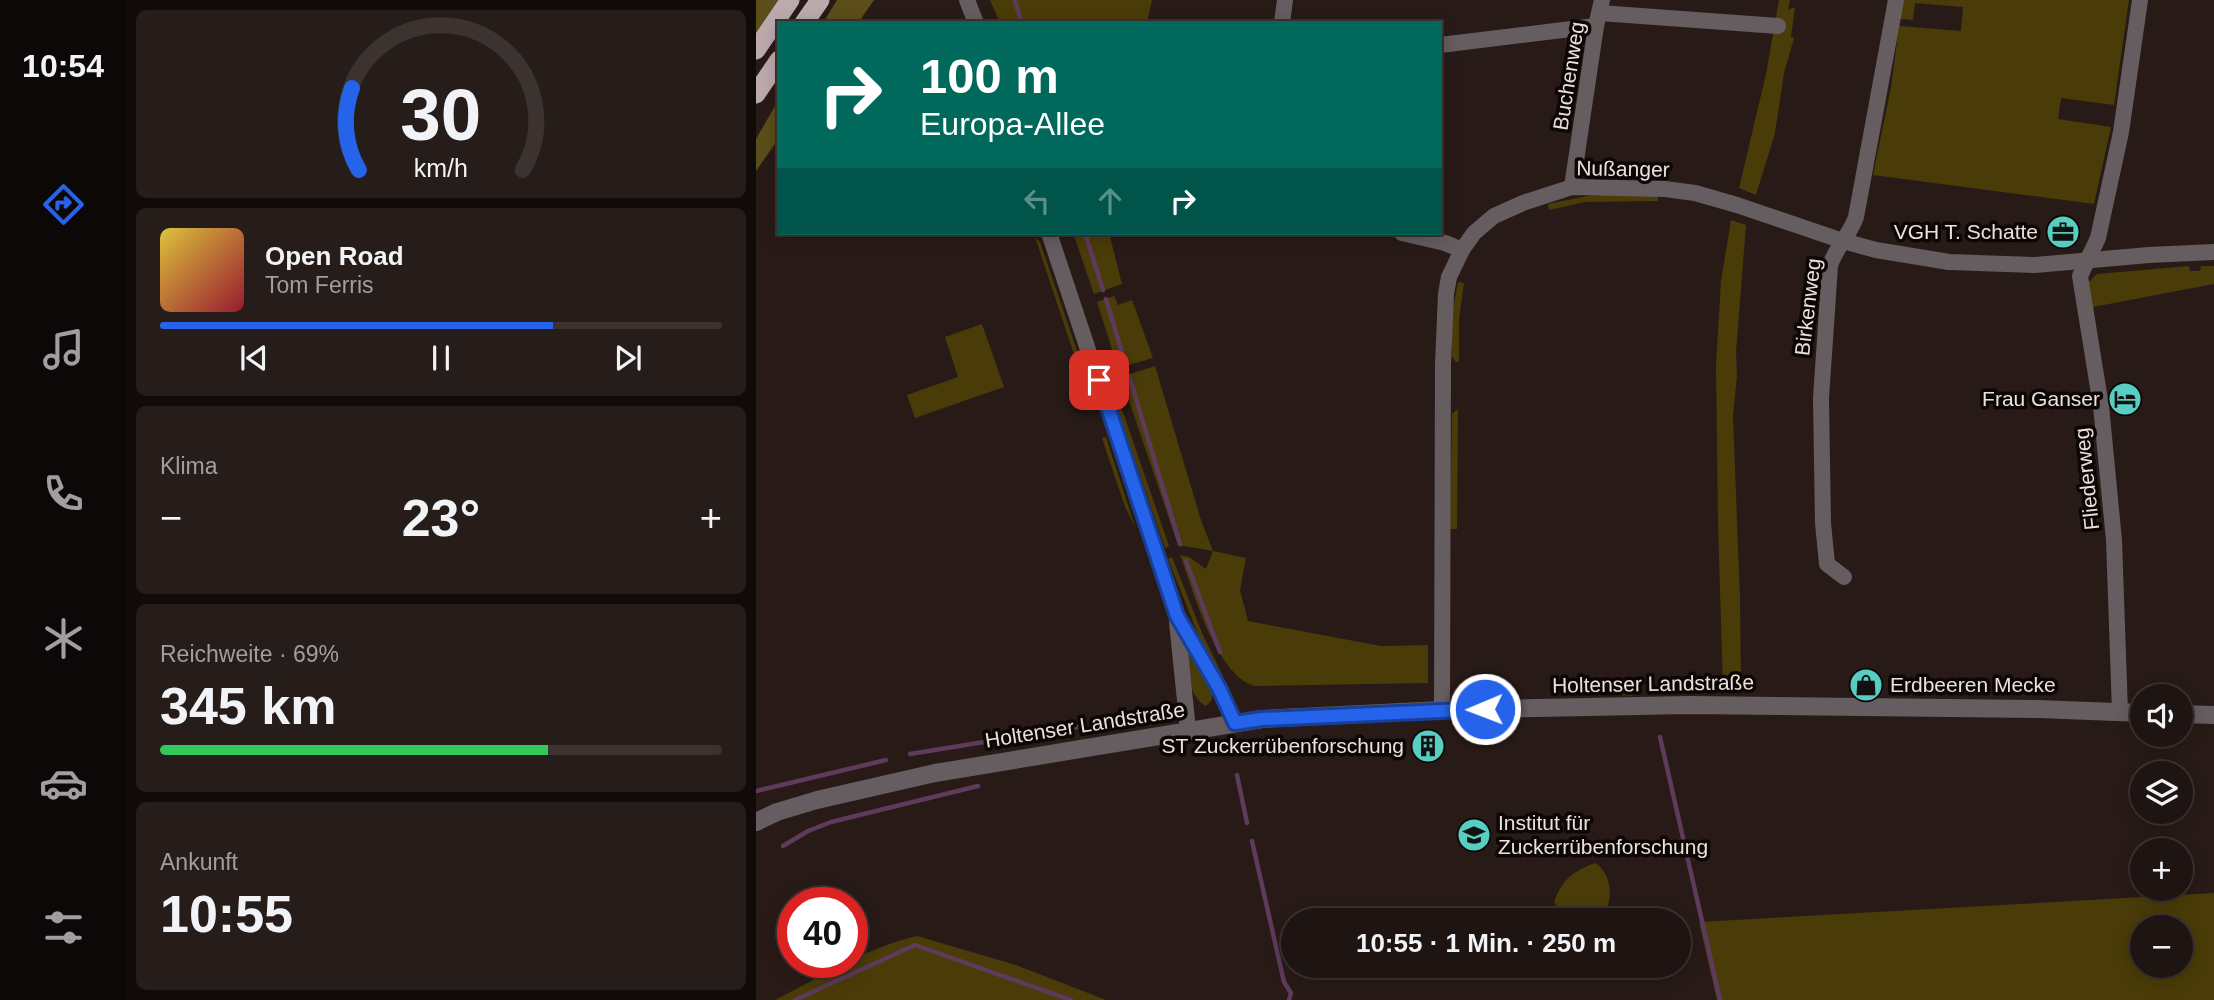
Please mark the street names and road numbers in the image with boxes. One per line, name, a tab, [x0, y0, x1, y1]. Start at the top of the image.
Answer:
street label: Buchenweg	[1549, 20, 1588, 132]
street label: Nußanger	[1576, 156, 1670, 181]
street label: Birkenweg	[1790, 257, 1825, 357]
street label: Fliederweg	[2070, 427, 2103, 531]
street label: Holtenser Landstraße	[1552, 670, 1754, 697]
street label: Holtenser Landstraße	[983, 697, 1186, 752]

